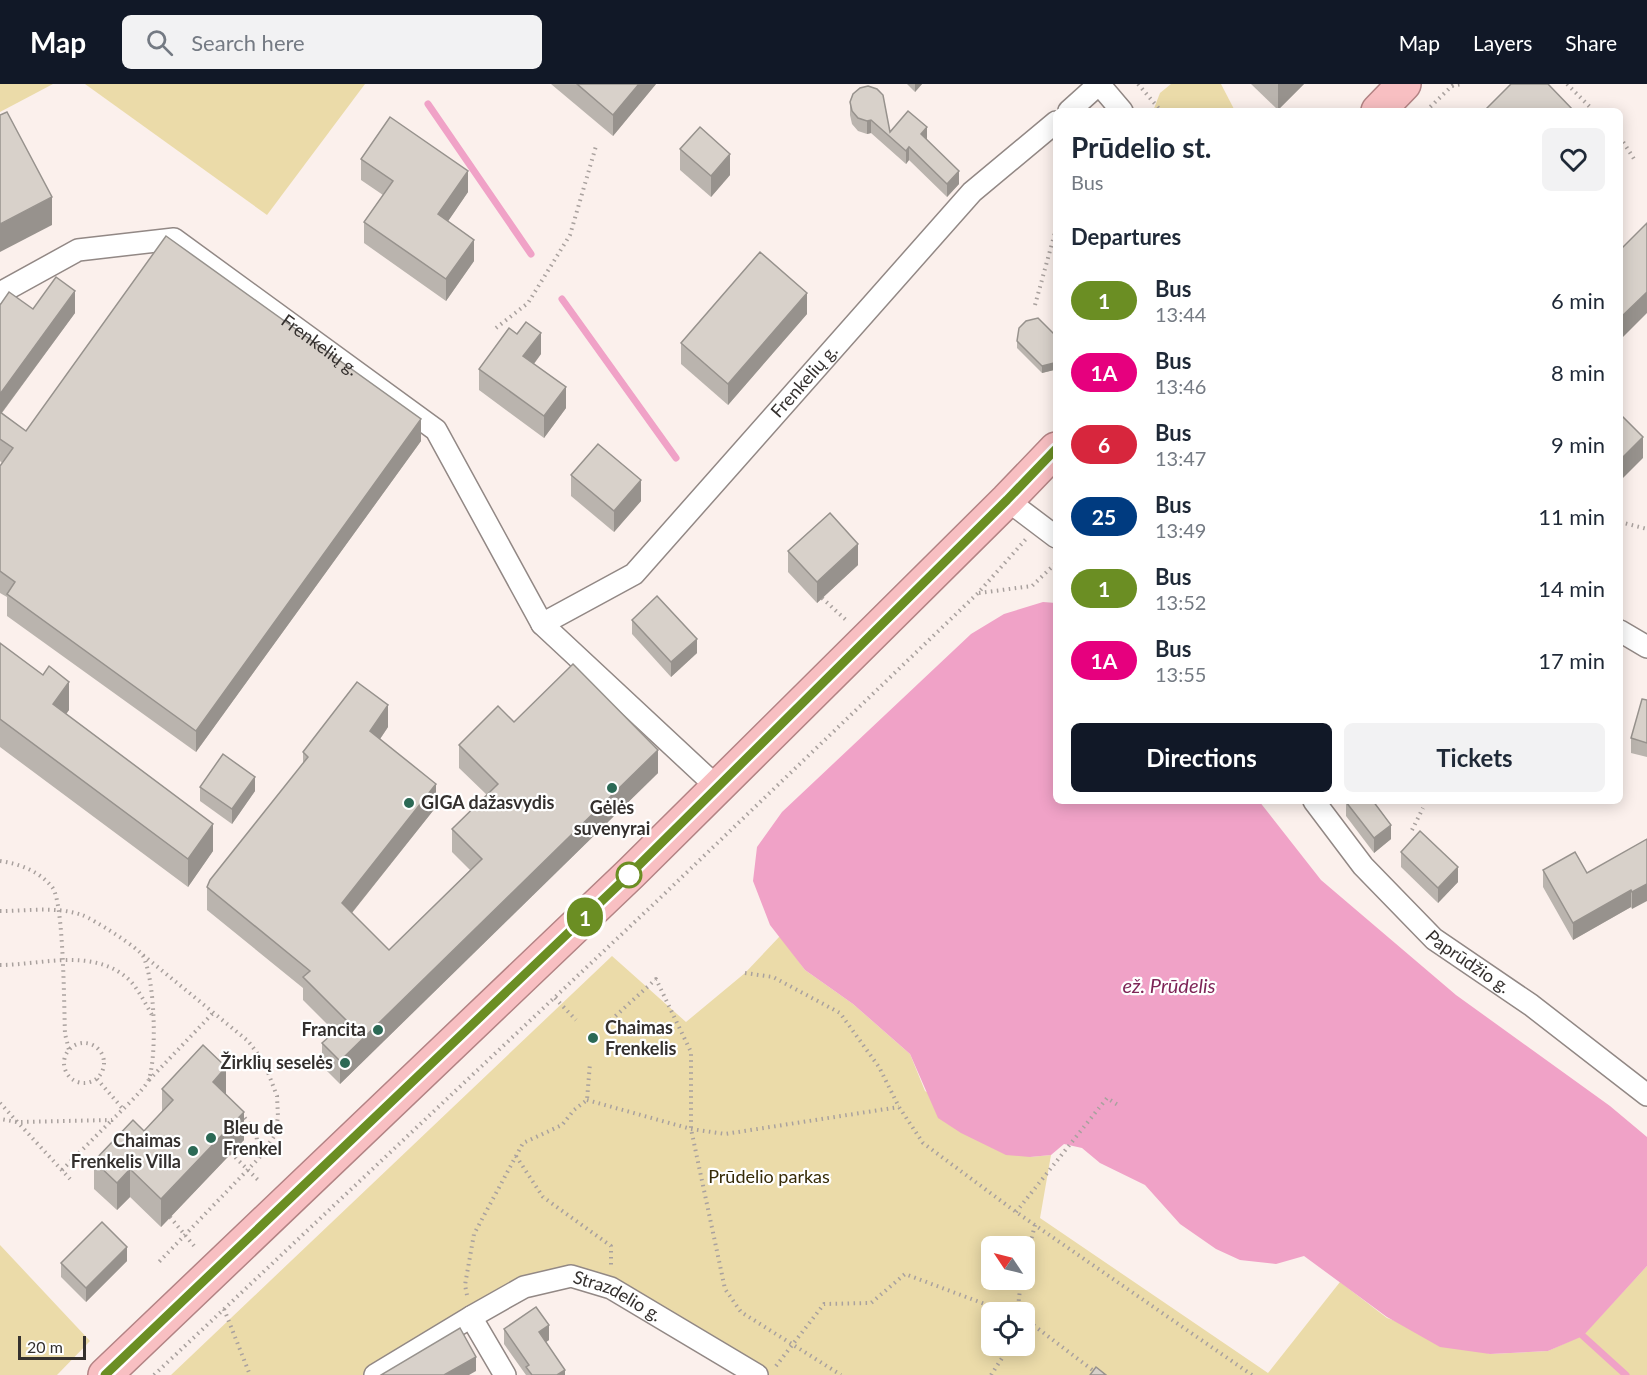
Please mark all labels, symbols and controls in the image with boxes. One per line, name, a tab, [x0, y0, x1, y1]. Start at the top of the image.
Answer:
search box	[122, 15, 542, 69]
text: Map	[30, 25, 86, 59]
icon: search	[143, 26, 176, 59]
text: Search here	[191, 29, 305, 56]
text: Map	[1399, 30, 1440, 55]
text: Layers	[1473, 30, 1532, 55]
text: Share	[1565, 30, 1617, 55]
button: heart	[1542, 128, 1605, 191]
text: Prūdelio st.	[1071, 130, 1212, 164]
text: Bus	[1071, 170, 1104, 194]
text: Departures	[1071, 223, 1181, 250]
text: Bus	[1155, 275, 1191, 302]
text: 6 min	[1551, 287, 1605, 314]
text: 1	[1098, 288, 1110, 313]
text: 13:44	[1155, 302, 1206, 326]
street label: Frenkelių g.	[277, 309, 363, 380]
street label: Frenkelių g.	[766, 340, 842, 422]
text: Bus	[1155, 347, 1191, 374]
text: 8 min	[1551, 359, 1605, 386]
text: 1A	[1091, 360, 1117, 385]
text: 13:46	[1155, 374, 1206, 398]
text: Bus	[1155, 419, 1191, 446]
text: 9 min	[1551, 431, 1605, 458]
text: 6	[1098, 432, 1110, 457]
text: 13:47	[1155, 446, 1206, 470]
text: Bus	[1155, 491, 1191, 518]
text: 11 min	[1538, 503, 1605, 530]
text: 25	[1092, 504, 1116, 529]
text: 13:49	[1155, 518, 1206, 542]
text: Bus	[1155, 563, 1191, 590]
text: 14 min	[1538, 575, 1605, 602]
text: 1	[1098, 576, 1110, 601]
text: 13:52	[1155, 590, 1206, 614]
text: Bus	[1155, 635, 1191, 662]
text: 17 min	[1538, 647, 1605, 674]
text: 1A	[1091, 648, 1117, 673]
text: 13:55	[1155, 662, 1206, 686]
button: Directions	[1071, 723, 1332, 792]
button: Tickets	[1344, 723, 1605, 792]
marker: Gėlės suvenyrai	[605, 781, 619, 795]
place label: GIGA dažasvydis	[421, 791, 555, 813]
marker: GIGA dažasvydis	[402, 796, 416, 810]
place label: Gėlės suvenyrai	[574, 796, 650, 839]
unlabelled marker	[616, 862, 642, 888]
line badge: 1	[566, 898, 604, 936]
text: 1	[579, 905, 591, 930]
street label: Paprūdžio g.	[1421, 925, 1515, 998]
water label: ež. Prūdelis	[1122, 973, 1216, 997]
place label: Chaimas Frenkelis	[605, 1016, 676, 1059]
place label: Francita	[302, 1018, 366, 1040]
marker: Francita	[371, 1023, 385, 1037]
marker: Chaimas Frenkelis	[586, 1031, 600, 1045]
place label: Žirklių seselės	[221, 1051, 333, 1073]
marker: Žirklių seselės	[338, 1056, 352, 1070]
place label: Bleu de Frenkel	[223, 1116, 284, 1159]
place label: Chaimas Frenkelis Villa	[71, 1129, 181, 1172]
marker: Bleu de Frenkel	[204, 1131, 218, 1145]
marker: Chaimas Frenkelis Villa	[186, 1144, 200, 1158]
park label: Prūdelio parkas	[708, 1165, 830, 1187]
north arrow	[981, 1236, 1035, 1290]
map controls	[981, 1236, 1035, 1356]
street label: Strazdelio g.	[571, 1265, 666, 1326]
button: locate	[981, 1302, 1035, 1356]
scale bar	[18, 1333, 86, 1360]
text: 20 m	[27, 1337, 63, 1356]

